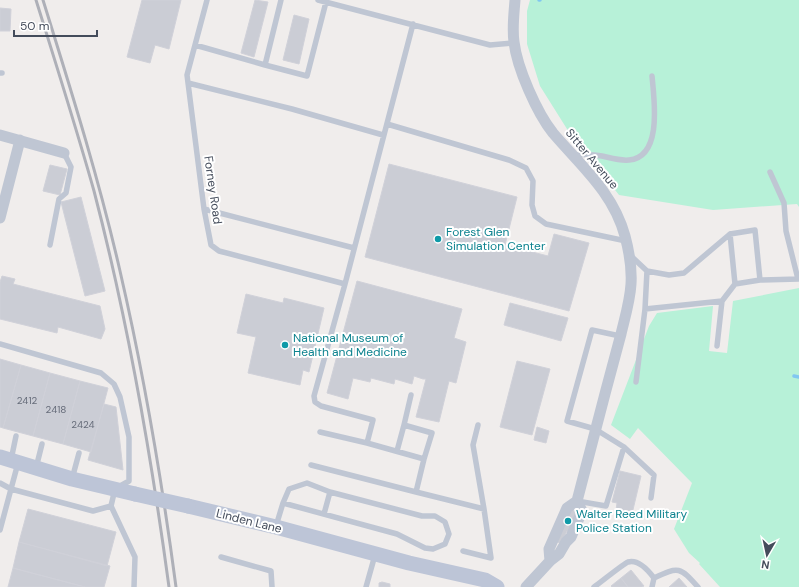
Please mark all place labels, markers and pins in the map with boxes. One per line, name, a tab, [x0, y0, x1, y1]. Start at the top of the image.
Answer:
place label: Forest Glen Simulation Center	[446, 224, 546, 254]
marker: Forest Glen Simulation Center	[433, 234, 443, 244]
place label: National Museum of Health and Medicine	[293, 330, 407, 360]
marker: National Museum of Health and Medicine	[280, 340, 290, 350]
place label: Walter Reed Military Police Station	[576, 506, 688, 536]
marker: Walter Reed Military Police Station	[563, 516, 573, 526]

